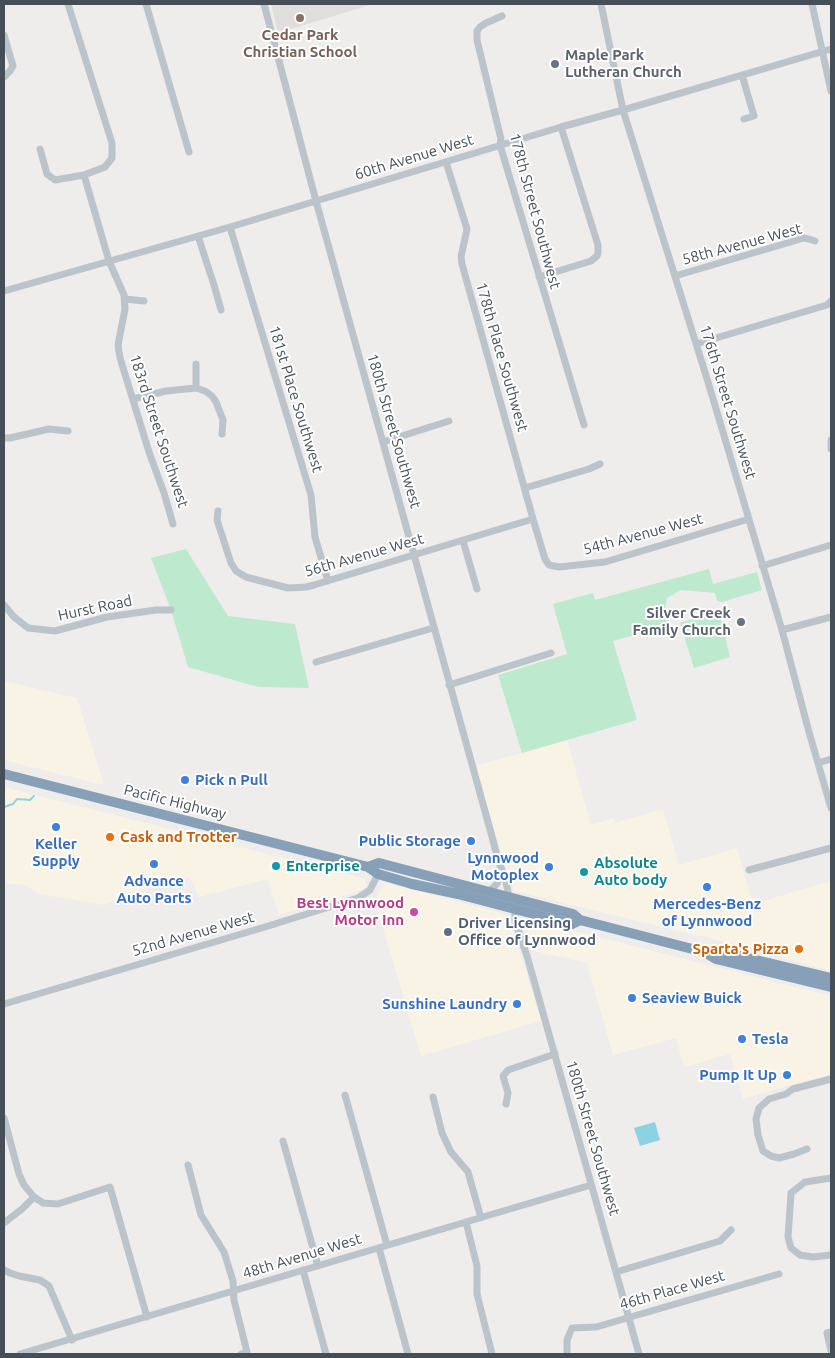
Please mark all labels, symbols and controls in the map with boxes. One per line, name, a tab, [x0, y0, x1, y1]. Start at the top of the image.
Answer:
marker: Cedar Park Christian School	[294, 12, 306, 24]
place label: Cedar Park Christian School	[243, 26, 357, 61]
place label: Maple Park Lutheran Church	[565, 46, 682, 81]
marker: Maple Park Lutheran Church	[549, 58, 561, 70]
street label: 60th Avenue West	[352, 130, 476, 184]
street label: 178th Street Southwest	[506, 131, 564, 291]
street label: 58th Avenue West	[680, 219, 804, 269]
street label: 178th Place Southwest	[472, 280, 532, 434]
street label: 181st Place Southwest	[265, 323, 327, 475]
street label: 176th Street Southwest	[696, 323, 760, 481]
street label: 180th Street Southwest	[363, 351, 425, 511]
street label: 183rd Street Southwest	[126, 352, 192, 510]
street label: 54th Avenue West	[581, 509, 705, 559]
street label: 56th Avenue West	[302, 529, 426, 581]
street label: Hurst Road	[56, 591, 134, 625]
place label: Silver Creek Family Church	[632, 604, 731, 639]
marker: Silver Creek Family Church	[735, 616, 747, 628]
place label: Pick n Pull	[195, 771, 268, 789]
marker: Pick n Pull	[179, 774, 191, 786]
street label: Pacific Highway	[122, 781, 228, 823]
marker: Keller Supply	[50, 821, 62, 833]
place label: Cask and Trotter	[120, 828, 237, 846]
marker: Cask and Trotter	[104, 831, 116, 843]
place label: Public Storage	[359, 832, 461, 850]
place label: Keller Supply	[32, 835, 80, 870]
marker: Public Storage	[465, 835, 477, 847]
place label: Lynnwood Motoplex	[467, 849, 539, 884]
place label: Absolute Auto body	[594, 854, 667, 889]
place label: Enterprise	[286, 857, 360, 875]
marker: Advance Auto Parts	[148, 858, 160, 870]
marker: Enterprise	[270, 860, 282, 872]
marker: Lynnwood Motoplex	[543, 861, 555, 873]
marker: Absolute Auto body	[578, 866, 590, 878]
place label: Advance Auto Parts	[116, 872, 192, 907]
marker: Mercedes-Benz of Lynnwood	[701, 881, 713, 893]
place label: Best Lynnwood Motor Inn	[297, 894, 404, 929]
place label: Mercedes-Benz of Lynnwood	[653, 895, 761, 930]
marker: Best Lynnwood Motor Inn	[408, 906, 420, 918]
street label: 52nd Avenue West	[130, 908, 256, 960]
place label: Driver Licensing Office of Lynnwood	[458, 914, 596, 949]
marker: Driver Licensing Office of Lynnwood	[442, 926, 454, 938]
place label: Sparta's Pizza	[692, 940, 789, 958]
marker: Sparta's Pizza	[793, 943, 805, 955]
place label: Seaview Buick	[642, 989, 742, 1007]
marker: Seaview Buick	[626, 992, 638, 1004]
place label: Sunshine Laundry	[382, 995, 507, 1013]
marker: Sunshine Laundry	[511, 998, 523, 1010]
place label: Tesla	[752, 1030, 789, 1048]
marker: Tesla	[736, 1033, 748, 1045]
street label: 180th Street Southwest	[562, 1058, 624, 1218]
place label: Pump It Up	[699, 1066, 777, 1084]
marker: Pump It Up	[781, 1069, 793, 1081]
street label: 48th Avenue West	[240, 1229, 364, 1283]
street label: 46th Place West	[617, 1266, 727, 1314]

